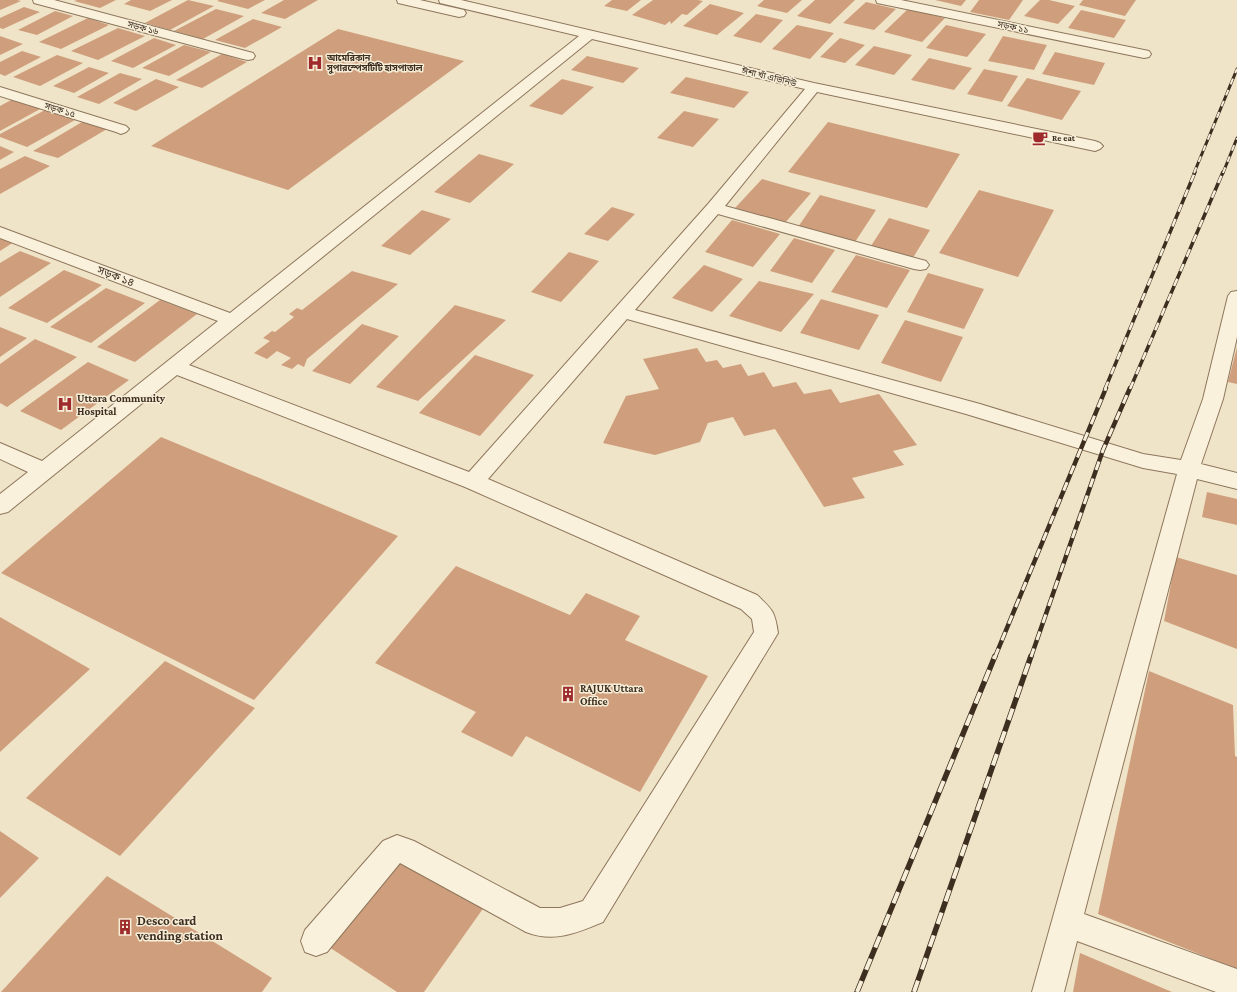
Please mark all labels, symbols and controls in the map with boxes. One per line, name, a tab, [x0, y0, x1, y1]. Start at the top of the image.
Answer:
street label: সড়ক ১৬	[125, 19, 160, 37]
street label: সড়ক ১১	[996, 19, 1030, 35]
place label: আমেরিকান সুপারস্পেসটিটি হাসপাতাল	[326, 52, 423, 74]
hospital icon: আমেরিকান সুপারস্পেসটিটি হাসপাতাল	[306, 54, 324, 72]
street label: ঈশা খাঁ এভিনিউ	[740, 64, 798, 89]
street label: সড়ক ১৫	[42, 100, 77, 119]
cafe icon: Re eat	[1031, 129, 1049, 147]
place label: Re eat	[1052, 133, 1076, 143]
street label: সড়ক ১৪	[95, 263, 136, 289]
place label: Uttara Community Hospital	[77, 392, 166, 417]
hospital icon: Uttara Community Hospital	[56, 395, 74, 413]
place label: RAJUK Uttara Office	[580, 682, 644, 707]
building icon: RAJUK Uttara Office	[559, 685, 577, 703]
place label: Desco card vending station	[136, 913, 224, 943]
building icon: Desco card vending station	[116, 918, 134, 936]

